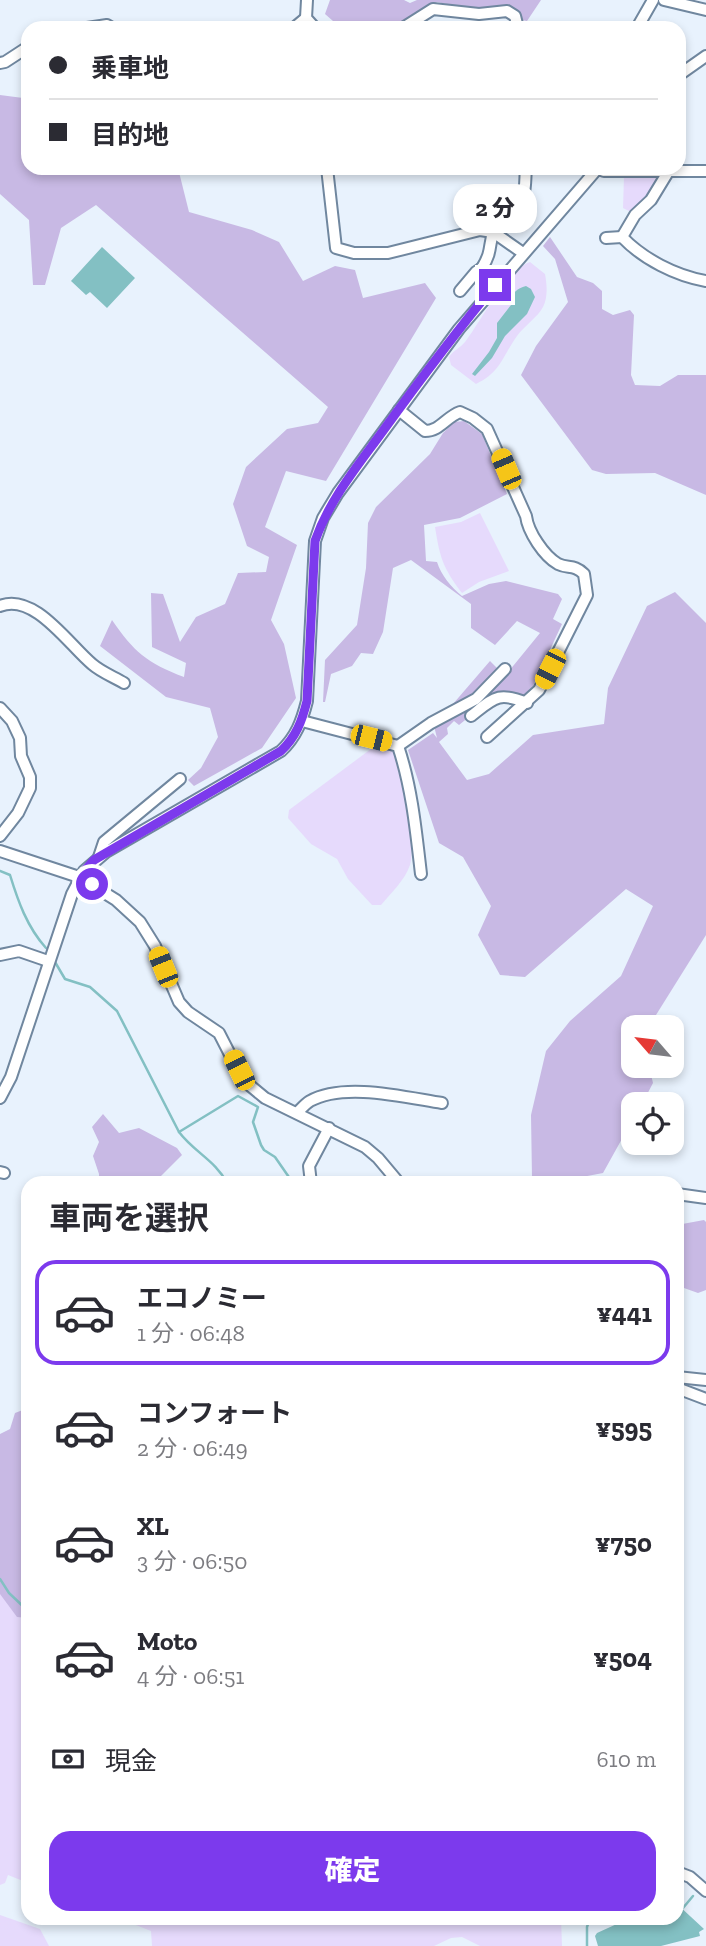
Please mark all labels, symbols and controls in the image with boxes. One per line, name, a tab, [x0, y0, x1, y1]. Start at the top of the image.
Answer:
text: 乗車地	[91, 52, 169, 84]
text: 目的地	[91, 119, 169, 151]
callout: 2 分	[453, 184, 537, 232]
text: 2 分	[475, 194, 515, 222]
route end	[479, 269, 511, 301]
car	[489, 446, 524, 492]
car	[532, 646, 569, 692]
car	[349, 723, 394, 753]
route start	[76, 868, 108, 900]
car	[146, 944, 181, 990]
north arrow	[621, 1015, 684, 1078]
map controls	[621, 1015, 684, 1155]
car	[221, 1047, 258, 1093]
button: locate	[621, 1092, 684, 1155]
text: 車両を選択	[49, 1199, 209, 1237]
icon: car	[53, 1281, 116, 1344]
text: エコノミー	[137, 1282, 267, 1314]
text: ¥441	[596, 1297, 652, 1329]
text: 1 分 · 06:48	[137, 1319, 245, 1347]
icon: car	[53, 1396, 116, 1459]
text: コンフォート	[137, 1397, 292, 1429]
text: ¥595	[595, 1412, 652, 1444]
text: 2 分 · 06:49	[137, 1434, 248, 1462]
text: XL	[137, 1510, 169, 1542]
icon: car	[53, 1511, 116, 1574]
text: ¥750	[595, 1527, 652, 1559]
text: 3 分 · 06:50	[137, 1547, 248, 1575]
text: Moto	[137, 1625, 197, 1657]
icon: car	[53, 1626, 116, 1689]
text: ¥504	[593, 1642, 652, 1674]
text: 4 分 · 06:51	[137, 1662, 244, 1690]
icon: cash	[49, 1740, 87, 1778]
text: 現金	[105, 1745, 157, 1777]
text: 610 m	[597, 1745, 656, 1773]
button: 確定	[49, 1831, 656, 1911]

